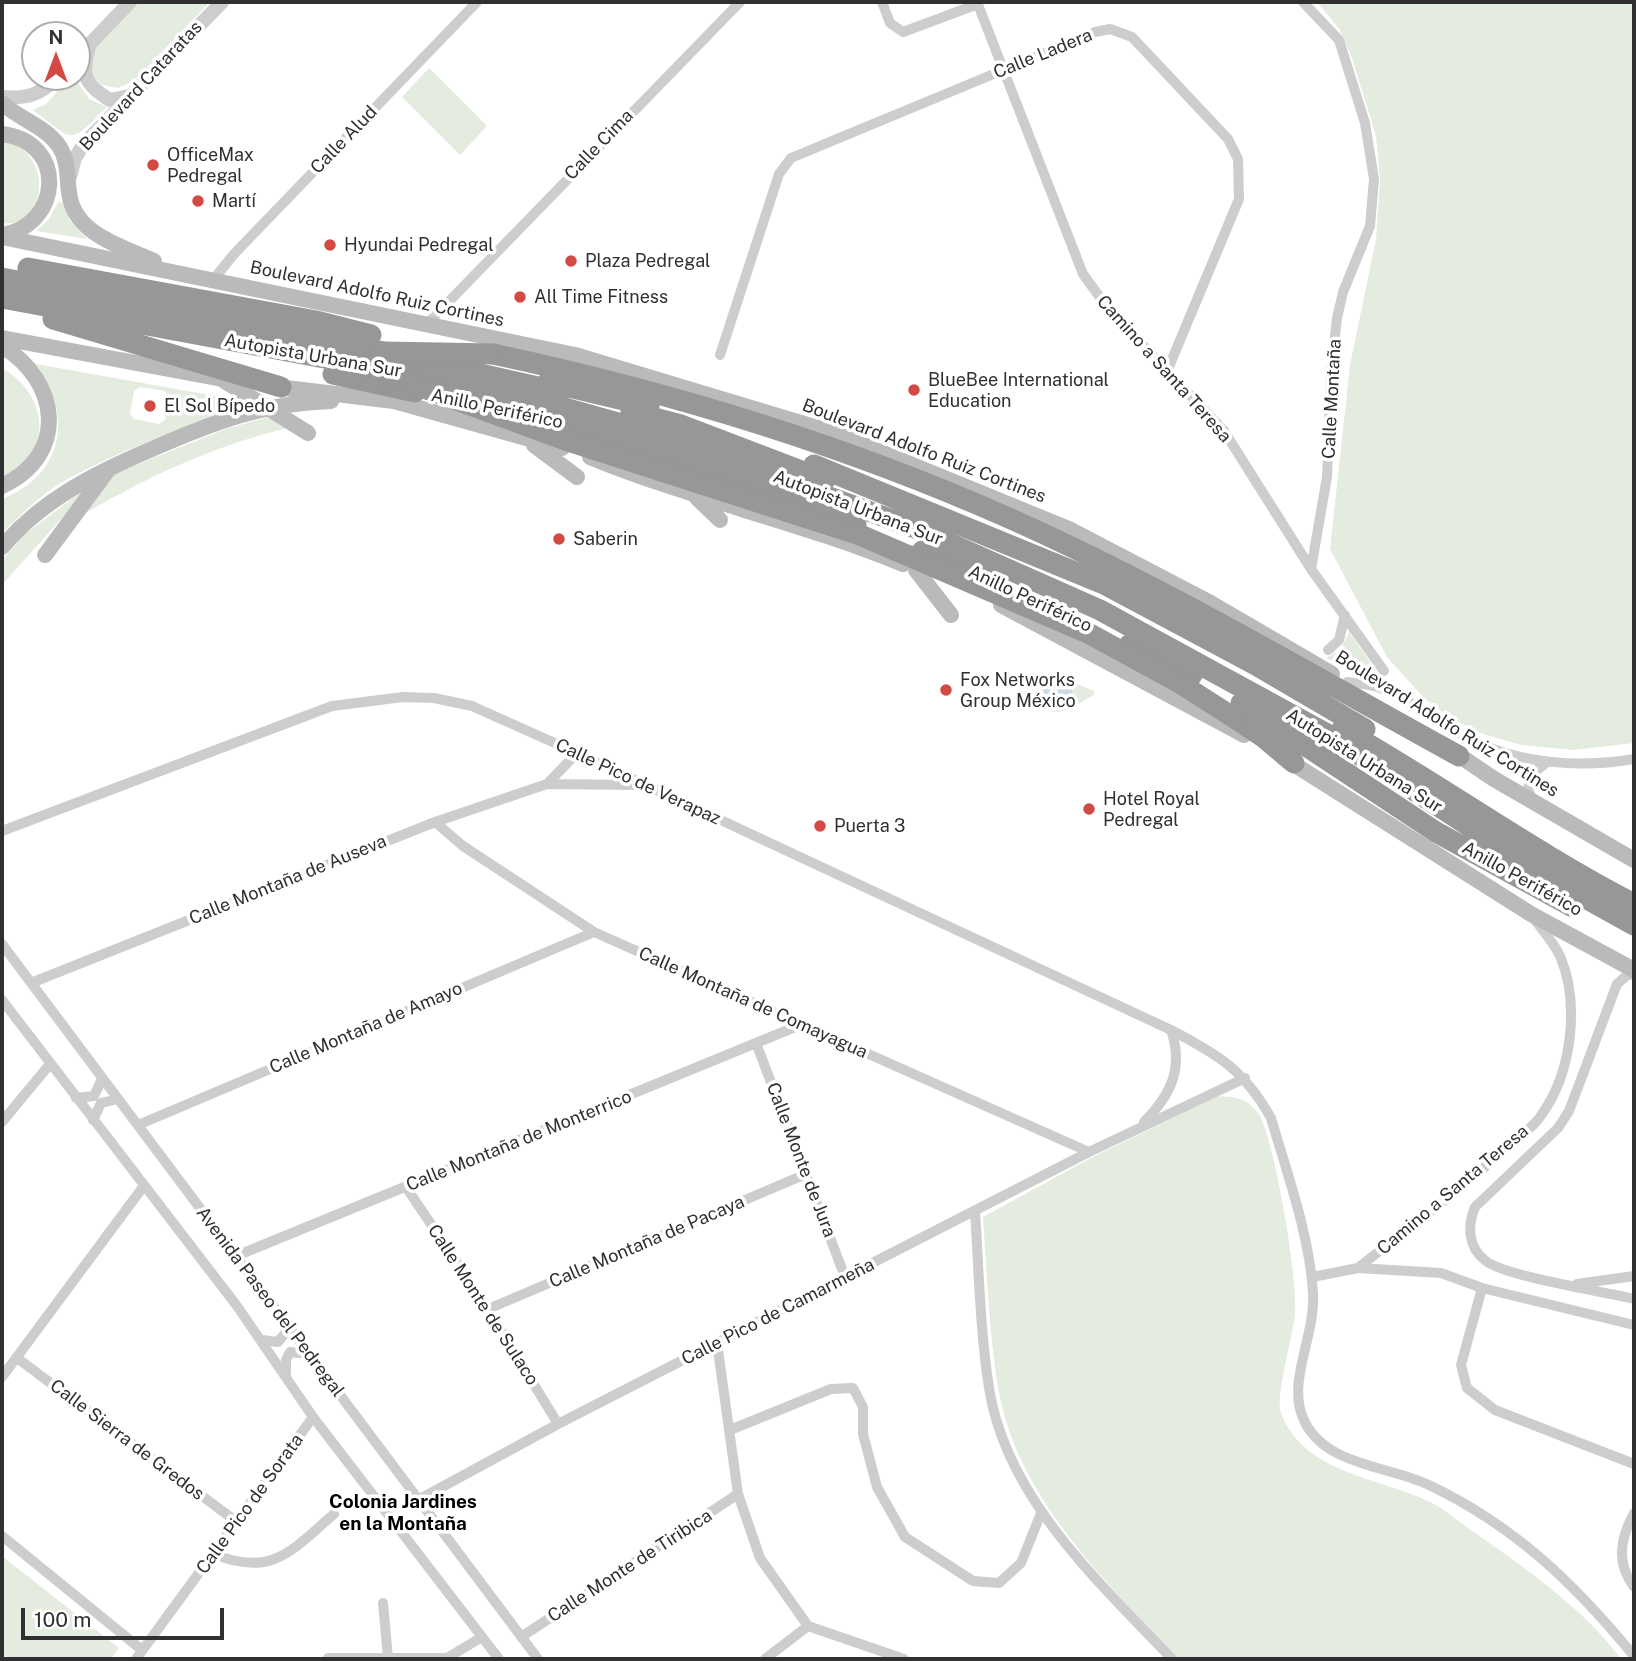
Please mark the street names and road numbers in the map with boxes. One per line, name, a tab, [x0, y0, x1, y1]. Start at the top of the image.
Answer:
street label: Boulevard Cataratas	[75, 17, 207, 155]
street label: Calle Ladera	[990, 24, 1096, 84]
street label: Calle Alud	[306, 102, 382, 178]
street label: Calle Cima	[560, 105, 638, 185]
street label: Boulevard Adolfo Ruiz Cortines	[248, 256, 506, 332]
street label: Camino a Santa Teresa	[1092, 291, 1236, 447]
street label: Autopista Urbana Sur	[223, 330, 403, 382]
street label: Calle Montaña	[1318, 338, 1346, 460]
street label: Anillo Periférico	[429, 384, 565, 434]
street label: Boulevard Adolfo Ruiz Cortines	[799, 394, 1049, 508]
street label: Autopista Urbana Sur	[770, 466, 946, 550]
street label: Anillo Periférico	[965, 561, 1095, 637]
street label: Boulevard Adolfo Ruiz Cortines	[1331, 646, 1563, 802]
street label: Autopista Urbana Sur	[1282, 704, 1446, 818]
street label: Calle Pico de Verapaz	[552, 734, 724, 830]
street label: Calle Montaña de Auseva	[186, 830, 390, 930]
street label: Anillo Periférico	[1458, 837, 1586, 921]
street label: Calle Montaña de Comayagua	[635, 943, 871, 1063]
street label: Calle Montaña de Amayo	[266, 978, 466, 1078]
street label: Calle Monte de Jura	[762, 1080, 840, 1240]
street label: Calle Montaña de Monterrico	[403, 1086, 635, 1196]
street label: Camino a Santa Teresa	[1373, 1120, 1533, 1260]
street label: Calle Montaña de Pacaya	[546, 1191, 748, 1293]
street label: Avenida Paseo del Pedregal	[192, 1203, 348, 1401]
street label: Calle Monte de Sulaco	[423, 1221, 543, 1389]
street label: Calle Pico de Camarmeña	[678, 1254, 878, 1370]
street label: Calle Sierra de Gredos	[46, 1375, 208, 1505]
street label: Calle Pico de Sorata	[192, 1430, 308, 1578]
street label: Calle Monte de Tiribica	[544, 1505, 716, 1627]

